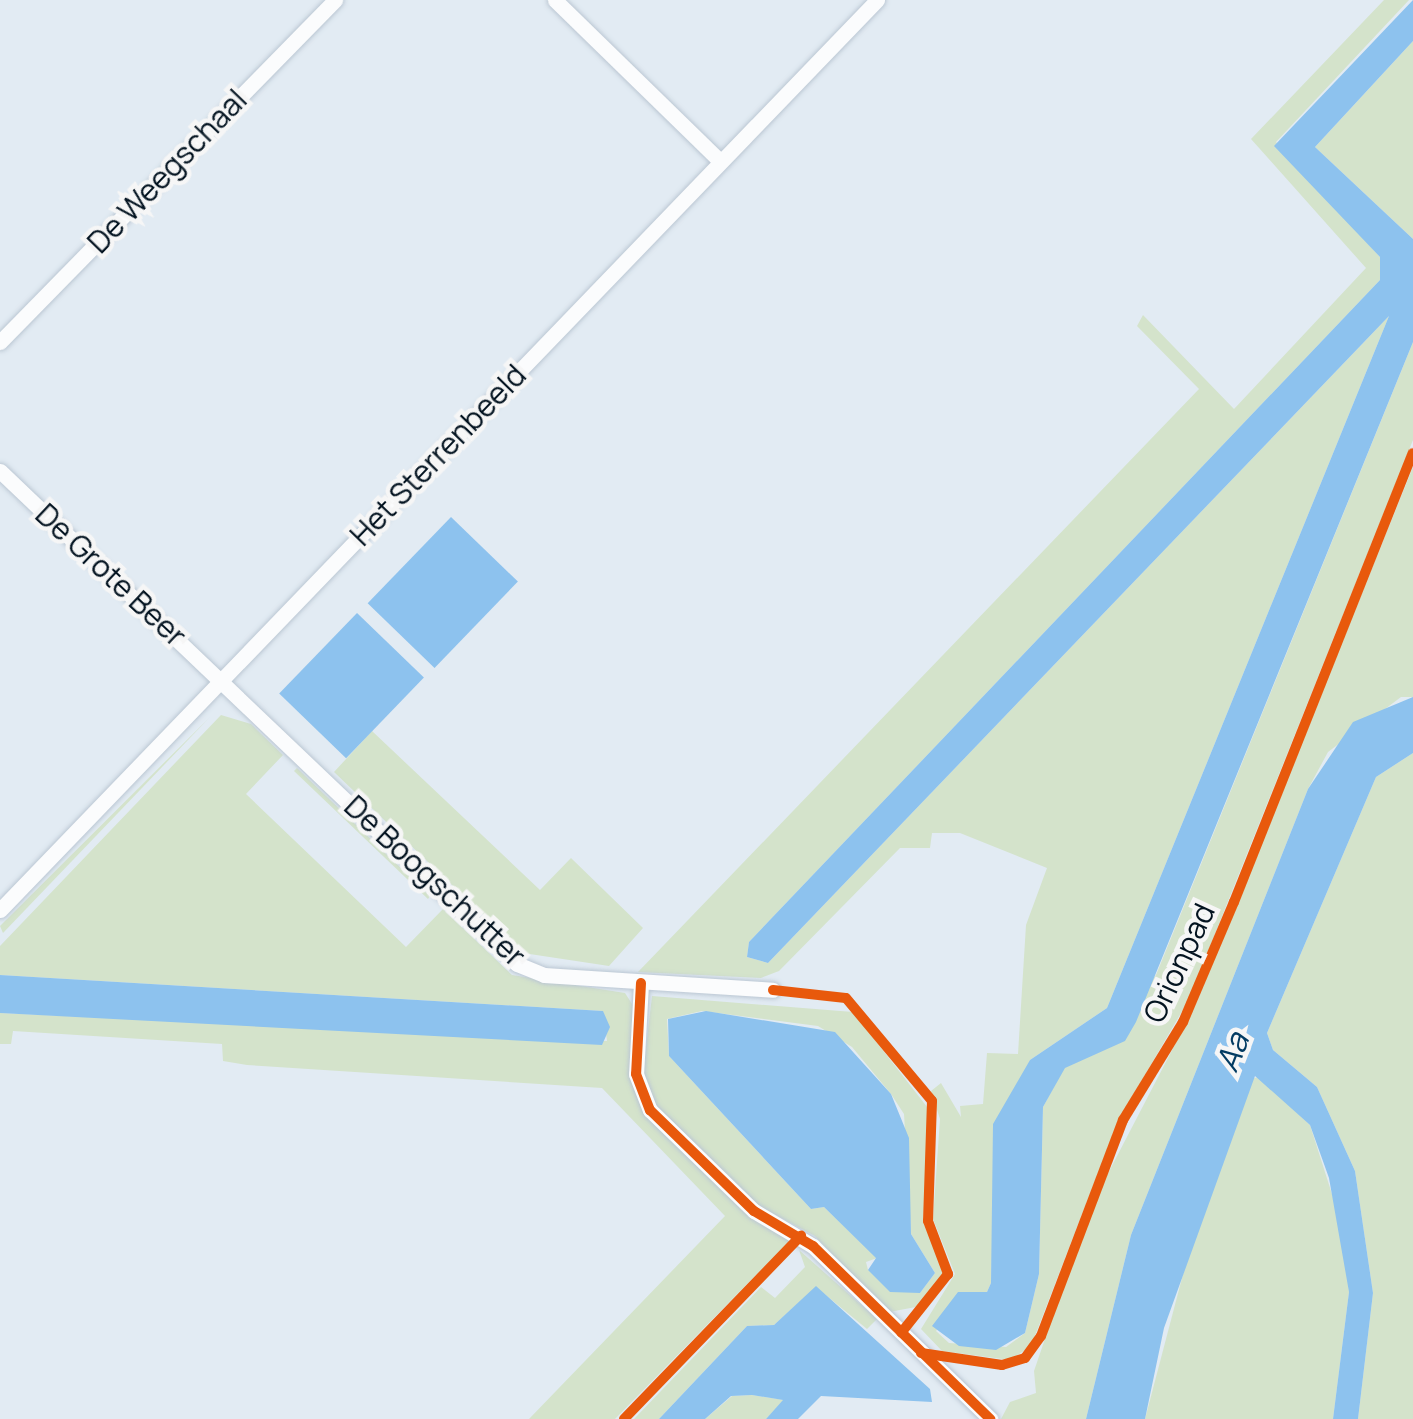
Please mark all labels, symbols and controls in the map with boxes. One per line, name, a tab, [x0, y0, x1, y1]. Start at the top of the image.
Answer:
street label: De Weegschaal	[80, 82, 254, 260]
street label: Het Sterrenbeeld	[343, 357, 533, 553]
street label: De Grote Beer	[28, 496, 194, 654]
street label: De Boogschutter	[337, 788, 533, 974]
street label: Orionpad	[1136, 898, 1222, 1028]
water label: Aa	[1207, 1027, 1257, 1077]

